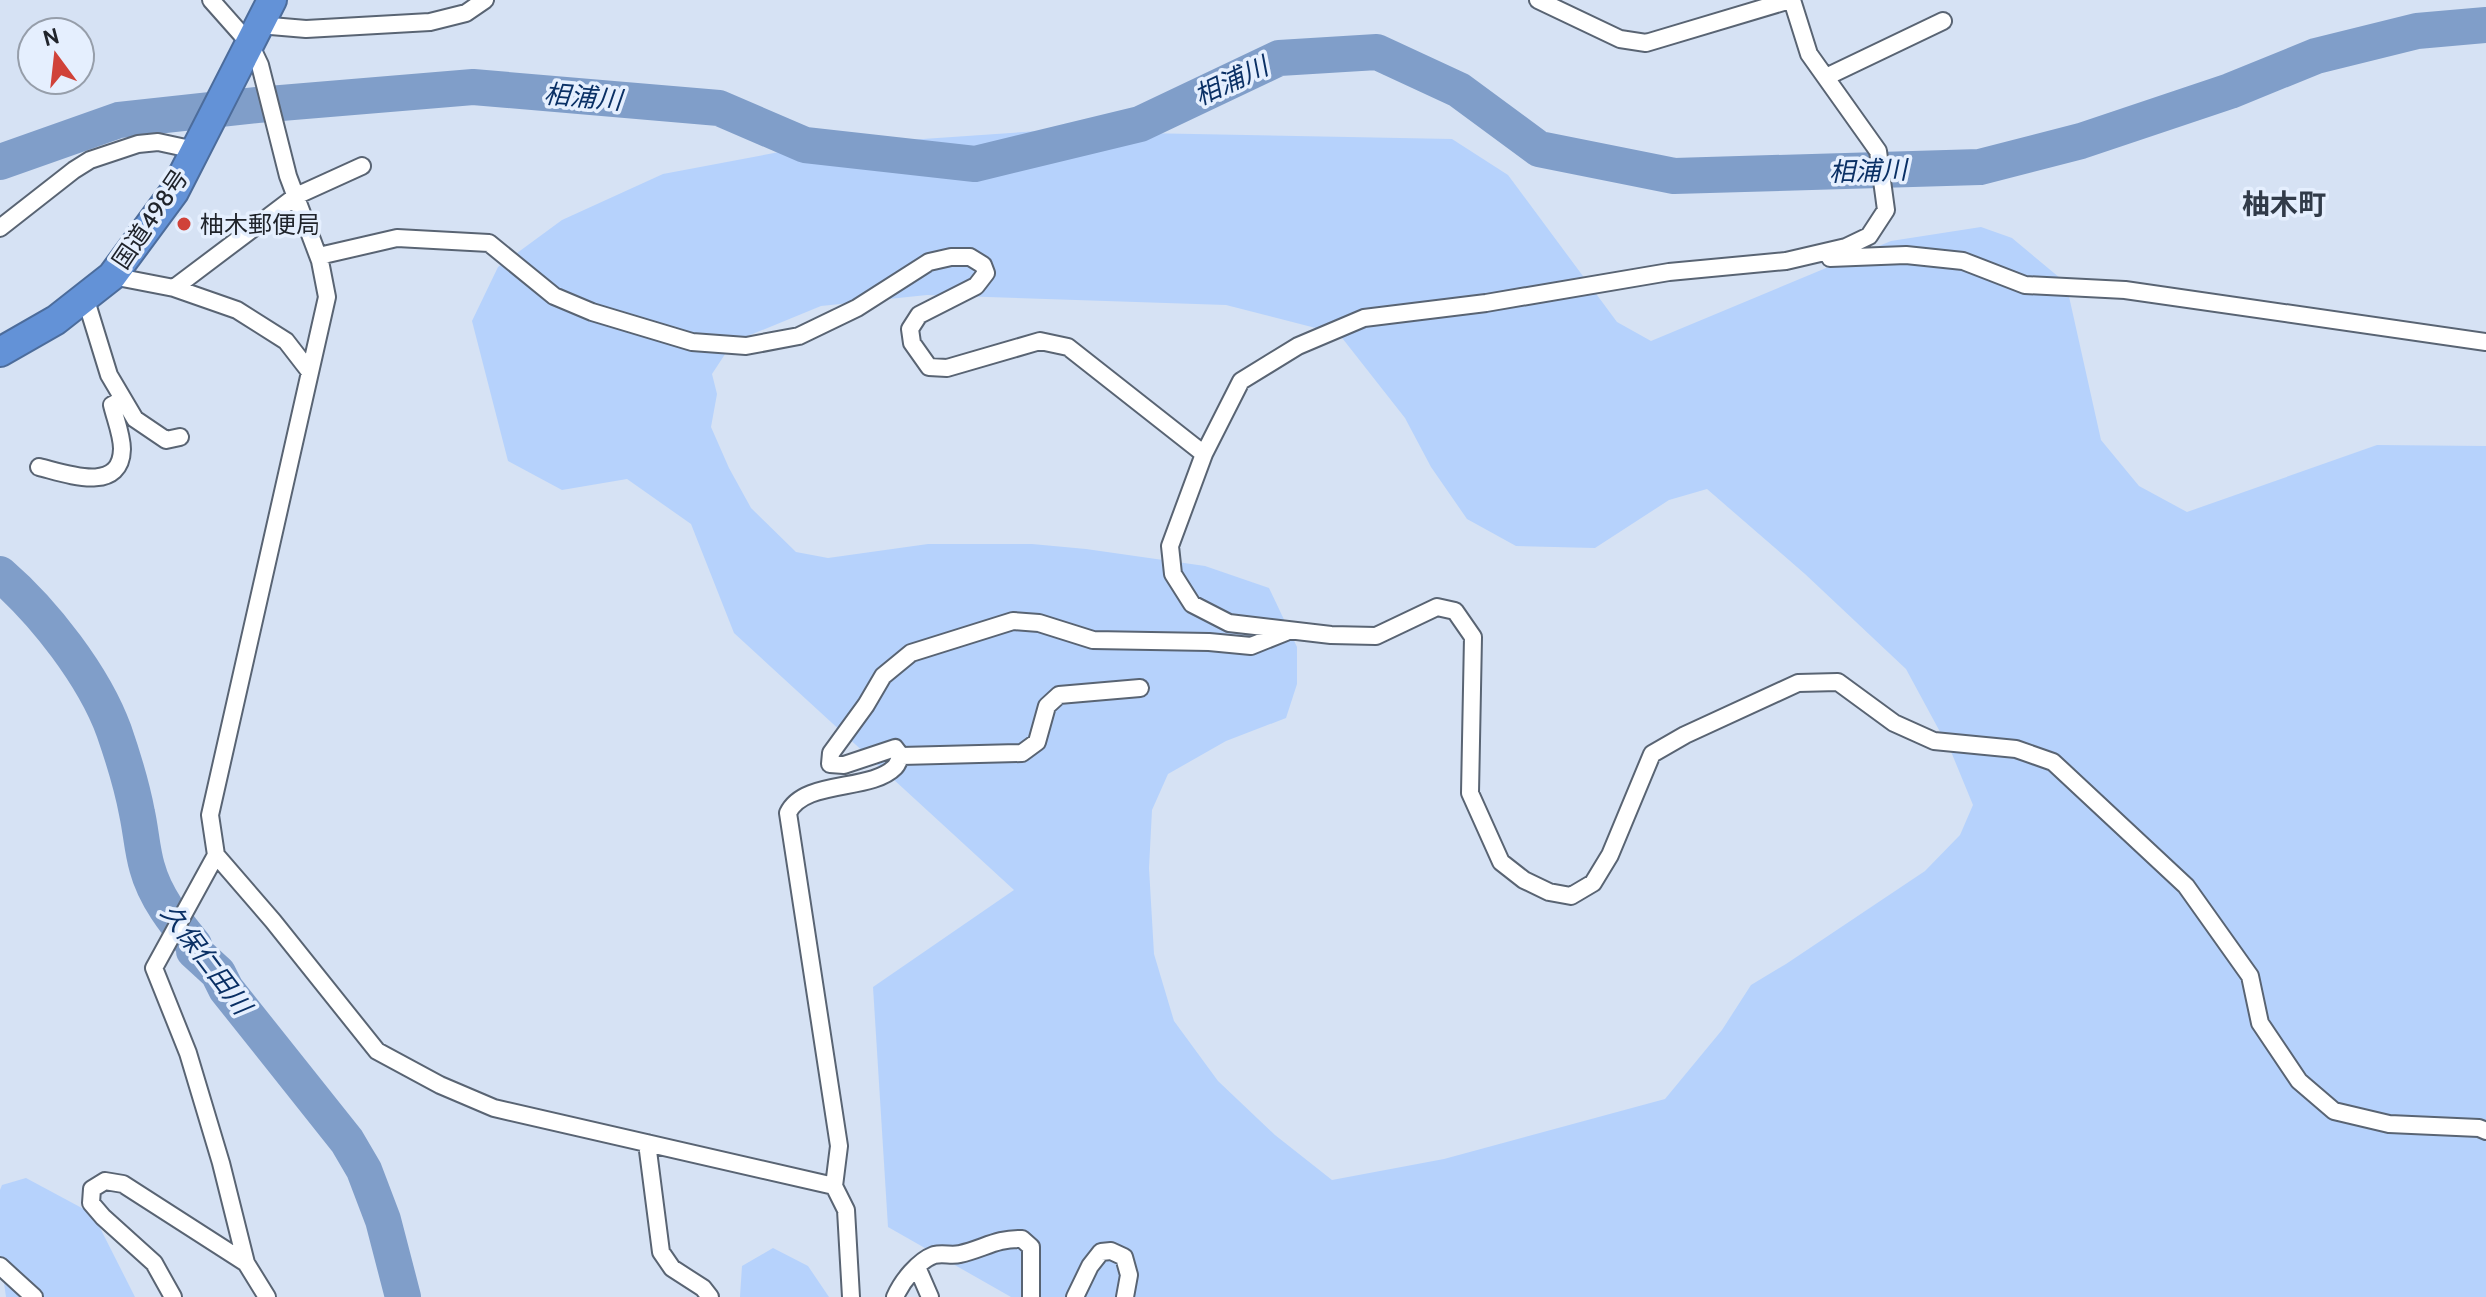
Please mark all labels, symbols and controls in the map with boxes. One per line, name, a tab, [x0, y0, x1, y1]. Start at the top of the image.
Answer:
north arrow	[16, 16, 96, 96]
text: N	[40, 22, 62, 52]
water label: 相浦川	[1189, 49, 1276, 112]
water label: 相浦川	[543, 78, 626, 117]
water label: 相浦川	[1828, 154, 1911, 188]
street label: 国道498号	[106, 164, 194, 274]
district label: 柚木町	[2242, 187, 2326, 221]
place label: 柚木郵便局	[200, 210, 320, 239]
marker: 柚木郵便局	[175, 215, 193, 233]
water label: 久保仁田川	[154, 897, 260, 1023]

